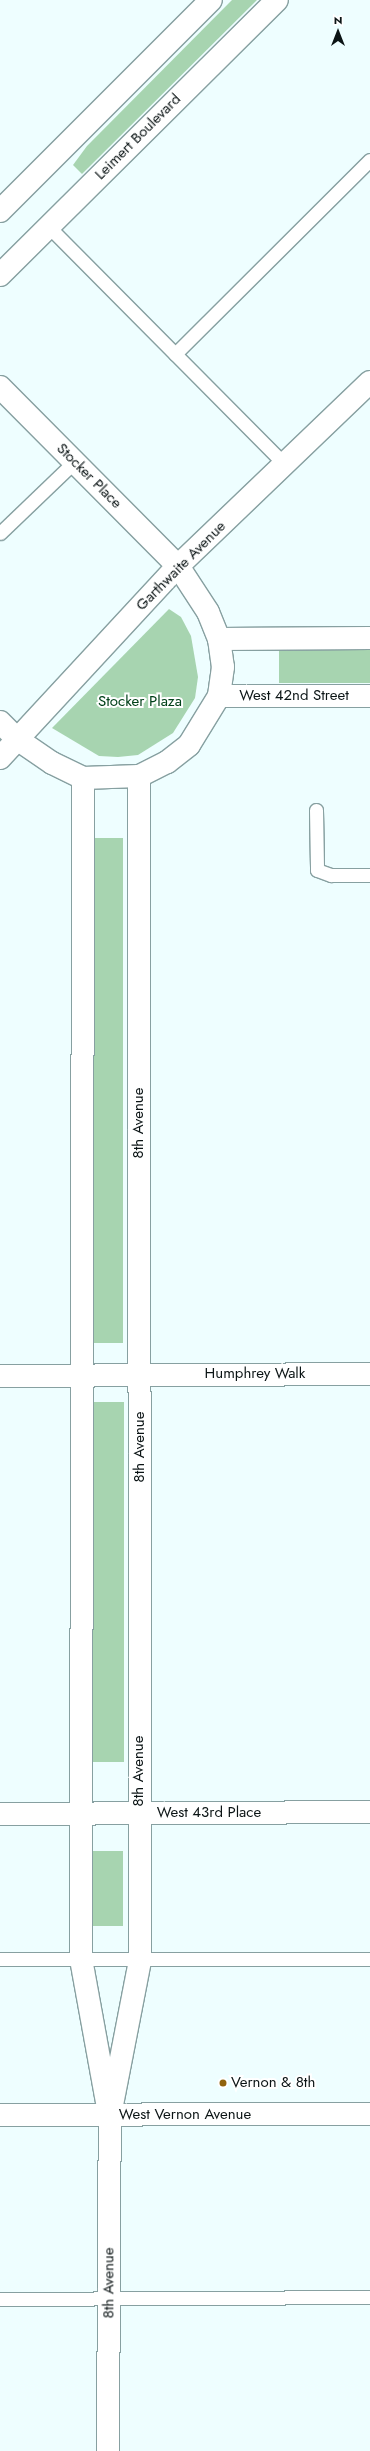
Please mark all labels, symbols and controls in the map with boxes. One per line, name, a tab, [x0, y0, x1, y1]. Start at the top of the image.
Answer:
north arrow	[318, 12, 358, 52]
text: N	[334, 12, 342, 28]
street label: Leimert Boulevard	[91, 90, 185, 184]
street label: Stocker Place	[53, 440, 125, 512]
street label: Garthwaite Avenue	[132, 517, 230, 615]
street label: West 42nd Street	[239, 687, 349, 705]
park label: Stocker Plaza	[98, 693, 182, 711]
street label: 8th Avenue	[130, 1088, 148, 1158]
street label: Humphrey Walk	[205, 1365, 305, 1383]
street label: 8th Avenue	[131, 1412, 149, 1482]
street label: 8th Avenue	[130, 1736, 148, 1806]
street label: West 43rd Place	[157, 1804, 261, 1822]
place label: Vernon & 8th	[231, 2074, 315, 2092]
marker: Vernon & 8th	[218, 2078, 228, 2088]
street label: West Vernon Avenue	[119, 2106, 251, 2124]
street label: 8th Avenue	[100, 2248, 118, 2318]

